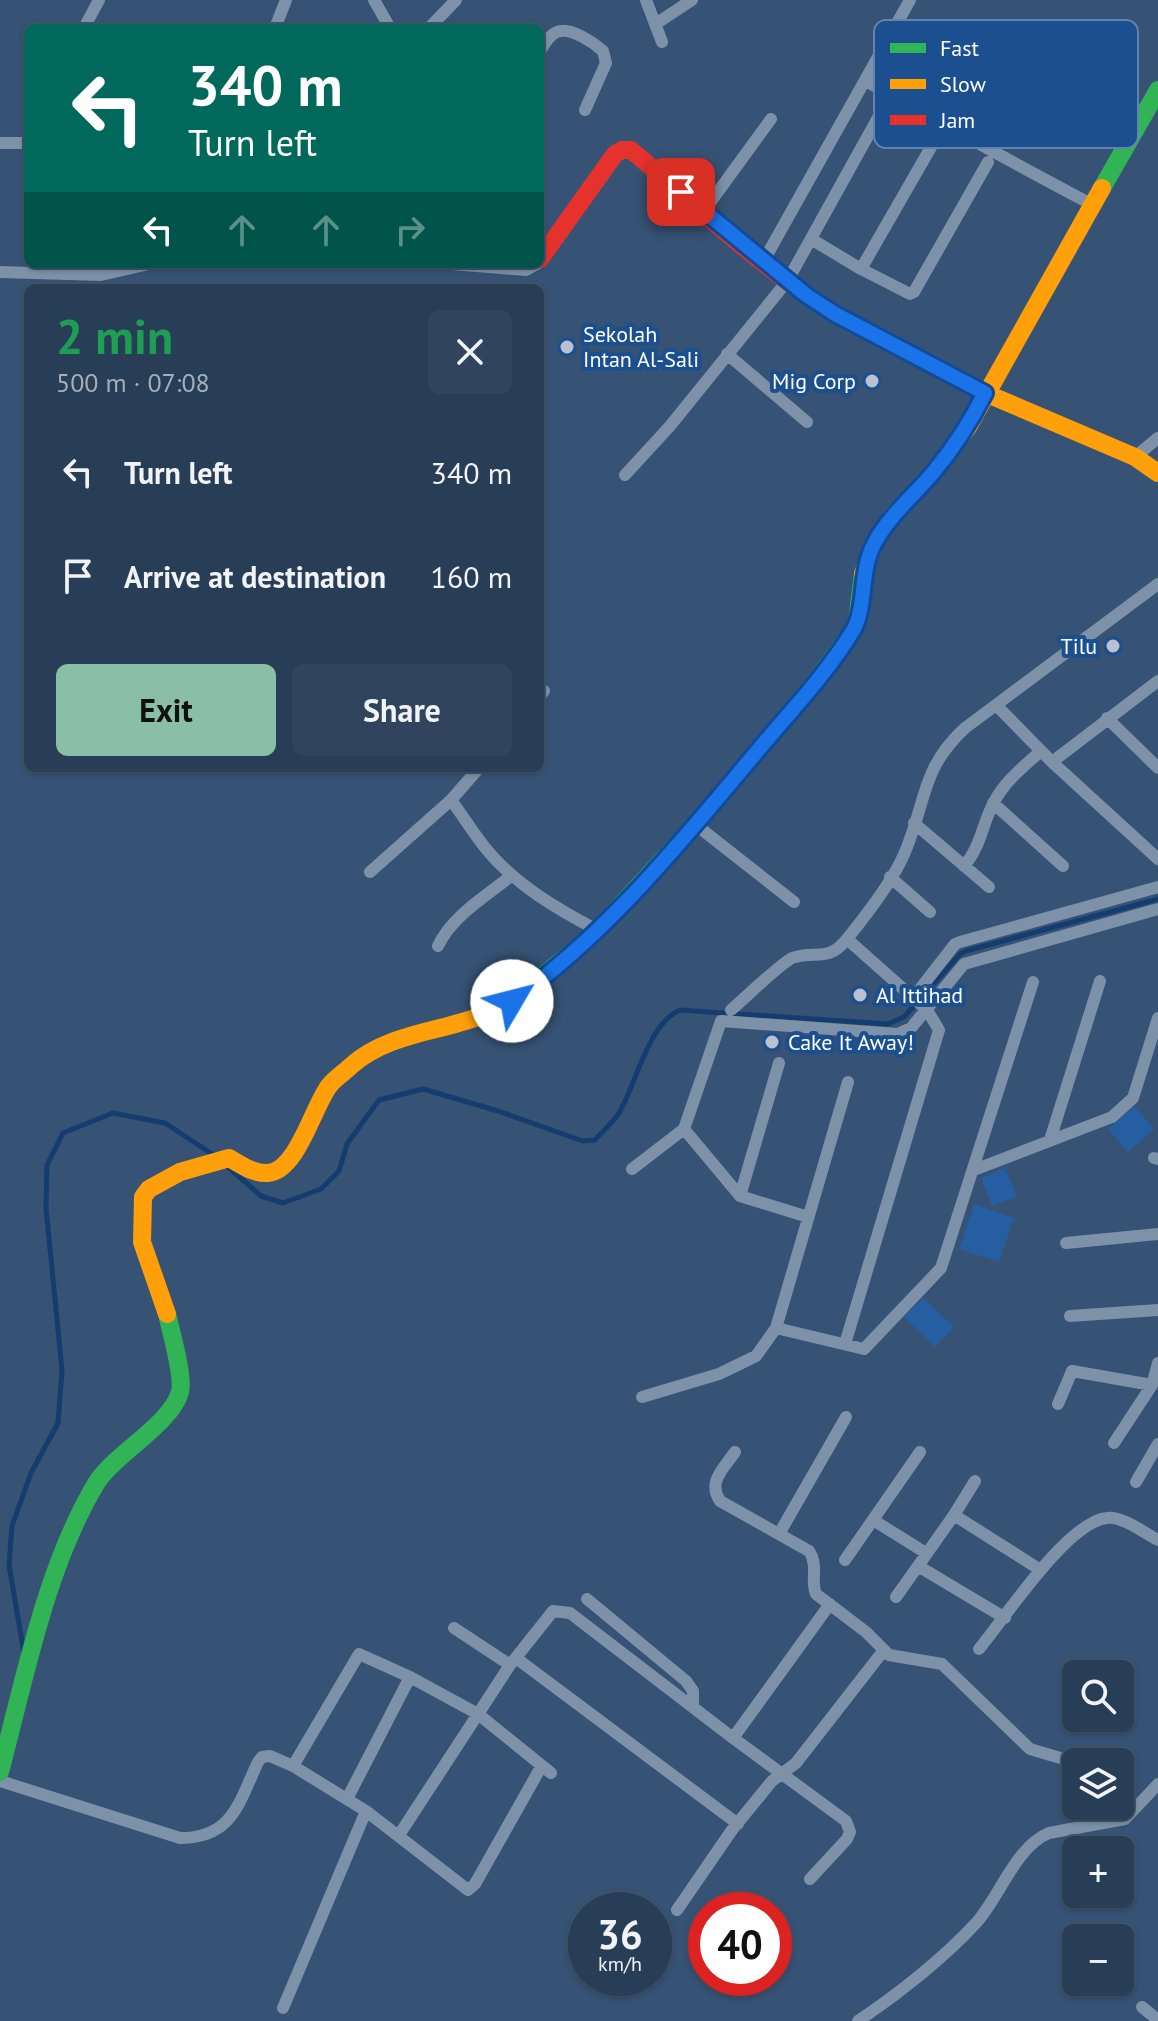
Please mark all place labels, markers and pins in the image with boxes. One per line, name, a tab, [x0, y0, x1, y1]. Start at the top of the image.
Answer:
pin	[647, 158, 715, 226]
place label: Sekolah Intan Al-Sali	[583, 320, 699, 373]
marker: Sekolah Intan Al-Sali	[558, 338, 576, 356]
place label: Mig Corp	[772, 367, 856, 395]
marker: Mig Corp	[863, 372, 881, 390]
place label: Tilu	[1061, 632, 1097, 660]
marker: Tilu	[1104, 637, 1122, 655]
place label: Al Ittihad	[876, 981, 963, 1009]
marker: Al Ittihad	[851, 986, 869, 1004]
place label: Cake It Away!	[788, 1028, 914, 1056]
marker: Cake It Away!	[763, 1033, 781, 1051]

